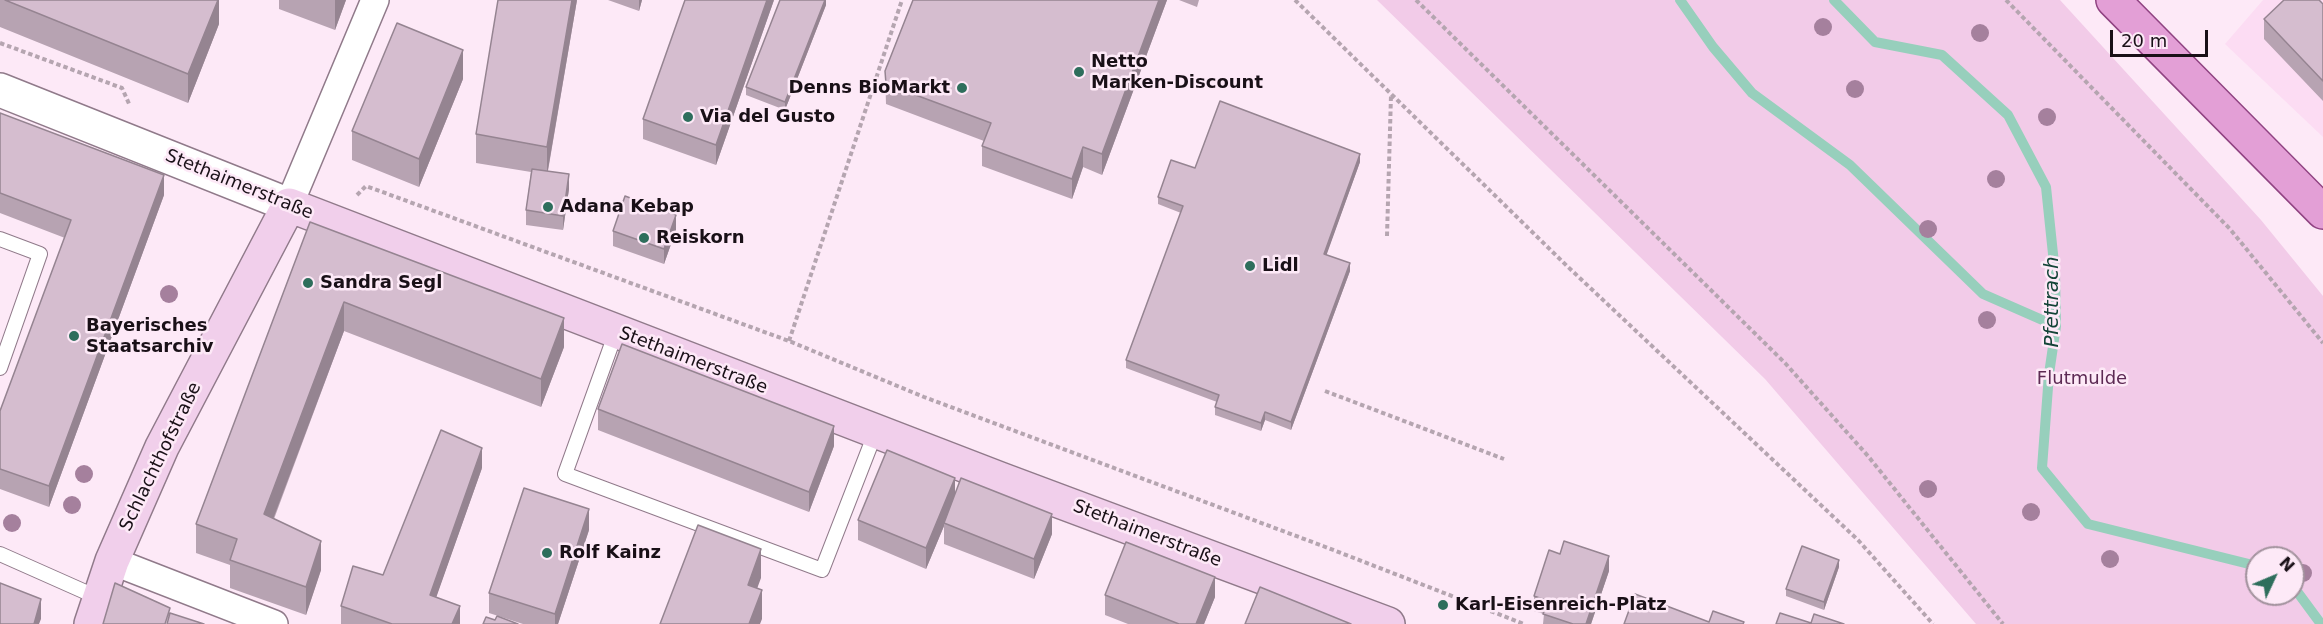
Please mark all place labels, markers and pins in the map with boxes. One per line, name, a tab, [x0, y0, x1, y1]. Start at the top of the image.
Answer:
place label: Netto Marken-Discount	[1091, 51, 1263, 94]
marker: Netto Marken-Discount	[1072, 65, 1086, 79]
place label: Denns BioMarkt	[788, 77, 950, 99]
marker: Denns BioMarkt	[955, 81, 969, 95]
place label: Via del Gusto	[700, 106, 835, 128]
marker: Via del Gusto	[681, 110, 695, 124]
place label: Adana Kebap	[560, 196, 694, 218]
marker: Adana Kebap	[541, 200, 555, 214]
place label: Reiskorn	[656, 227, 744, 249]
marker: Reiskorn	[637, 231, 651, 245]
place label: Lidl	[1262, 255, 1299, 277]
marker: Lidl	[1243, 259, 1257, 273]
place label: Sandra Segl	[320, 272, 442, 294]
marker: Sandra Segl	[301, 276, 315, 290]
place label: Bayerisches Staatsarchiv	[86, 315, 214, 358]
marker: Bayerisches Staatsarchiv	[67, 329, 81, 343]
place label: Rolf Kainz	[559, 542, 661, 564]
marker: Rolf Kainz	[540, 546, 554, 560]
place label: Karl-Eisenreich-Platz	[1455, 594, 1667, 616]
marker: Karl-Eisenreich-Platz	[1436, 598, 1450, 612]

